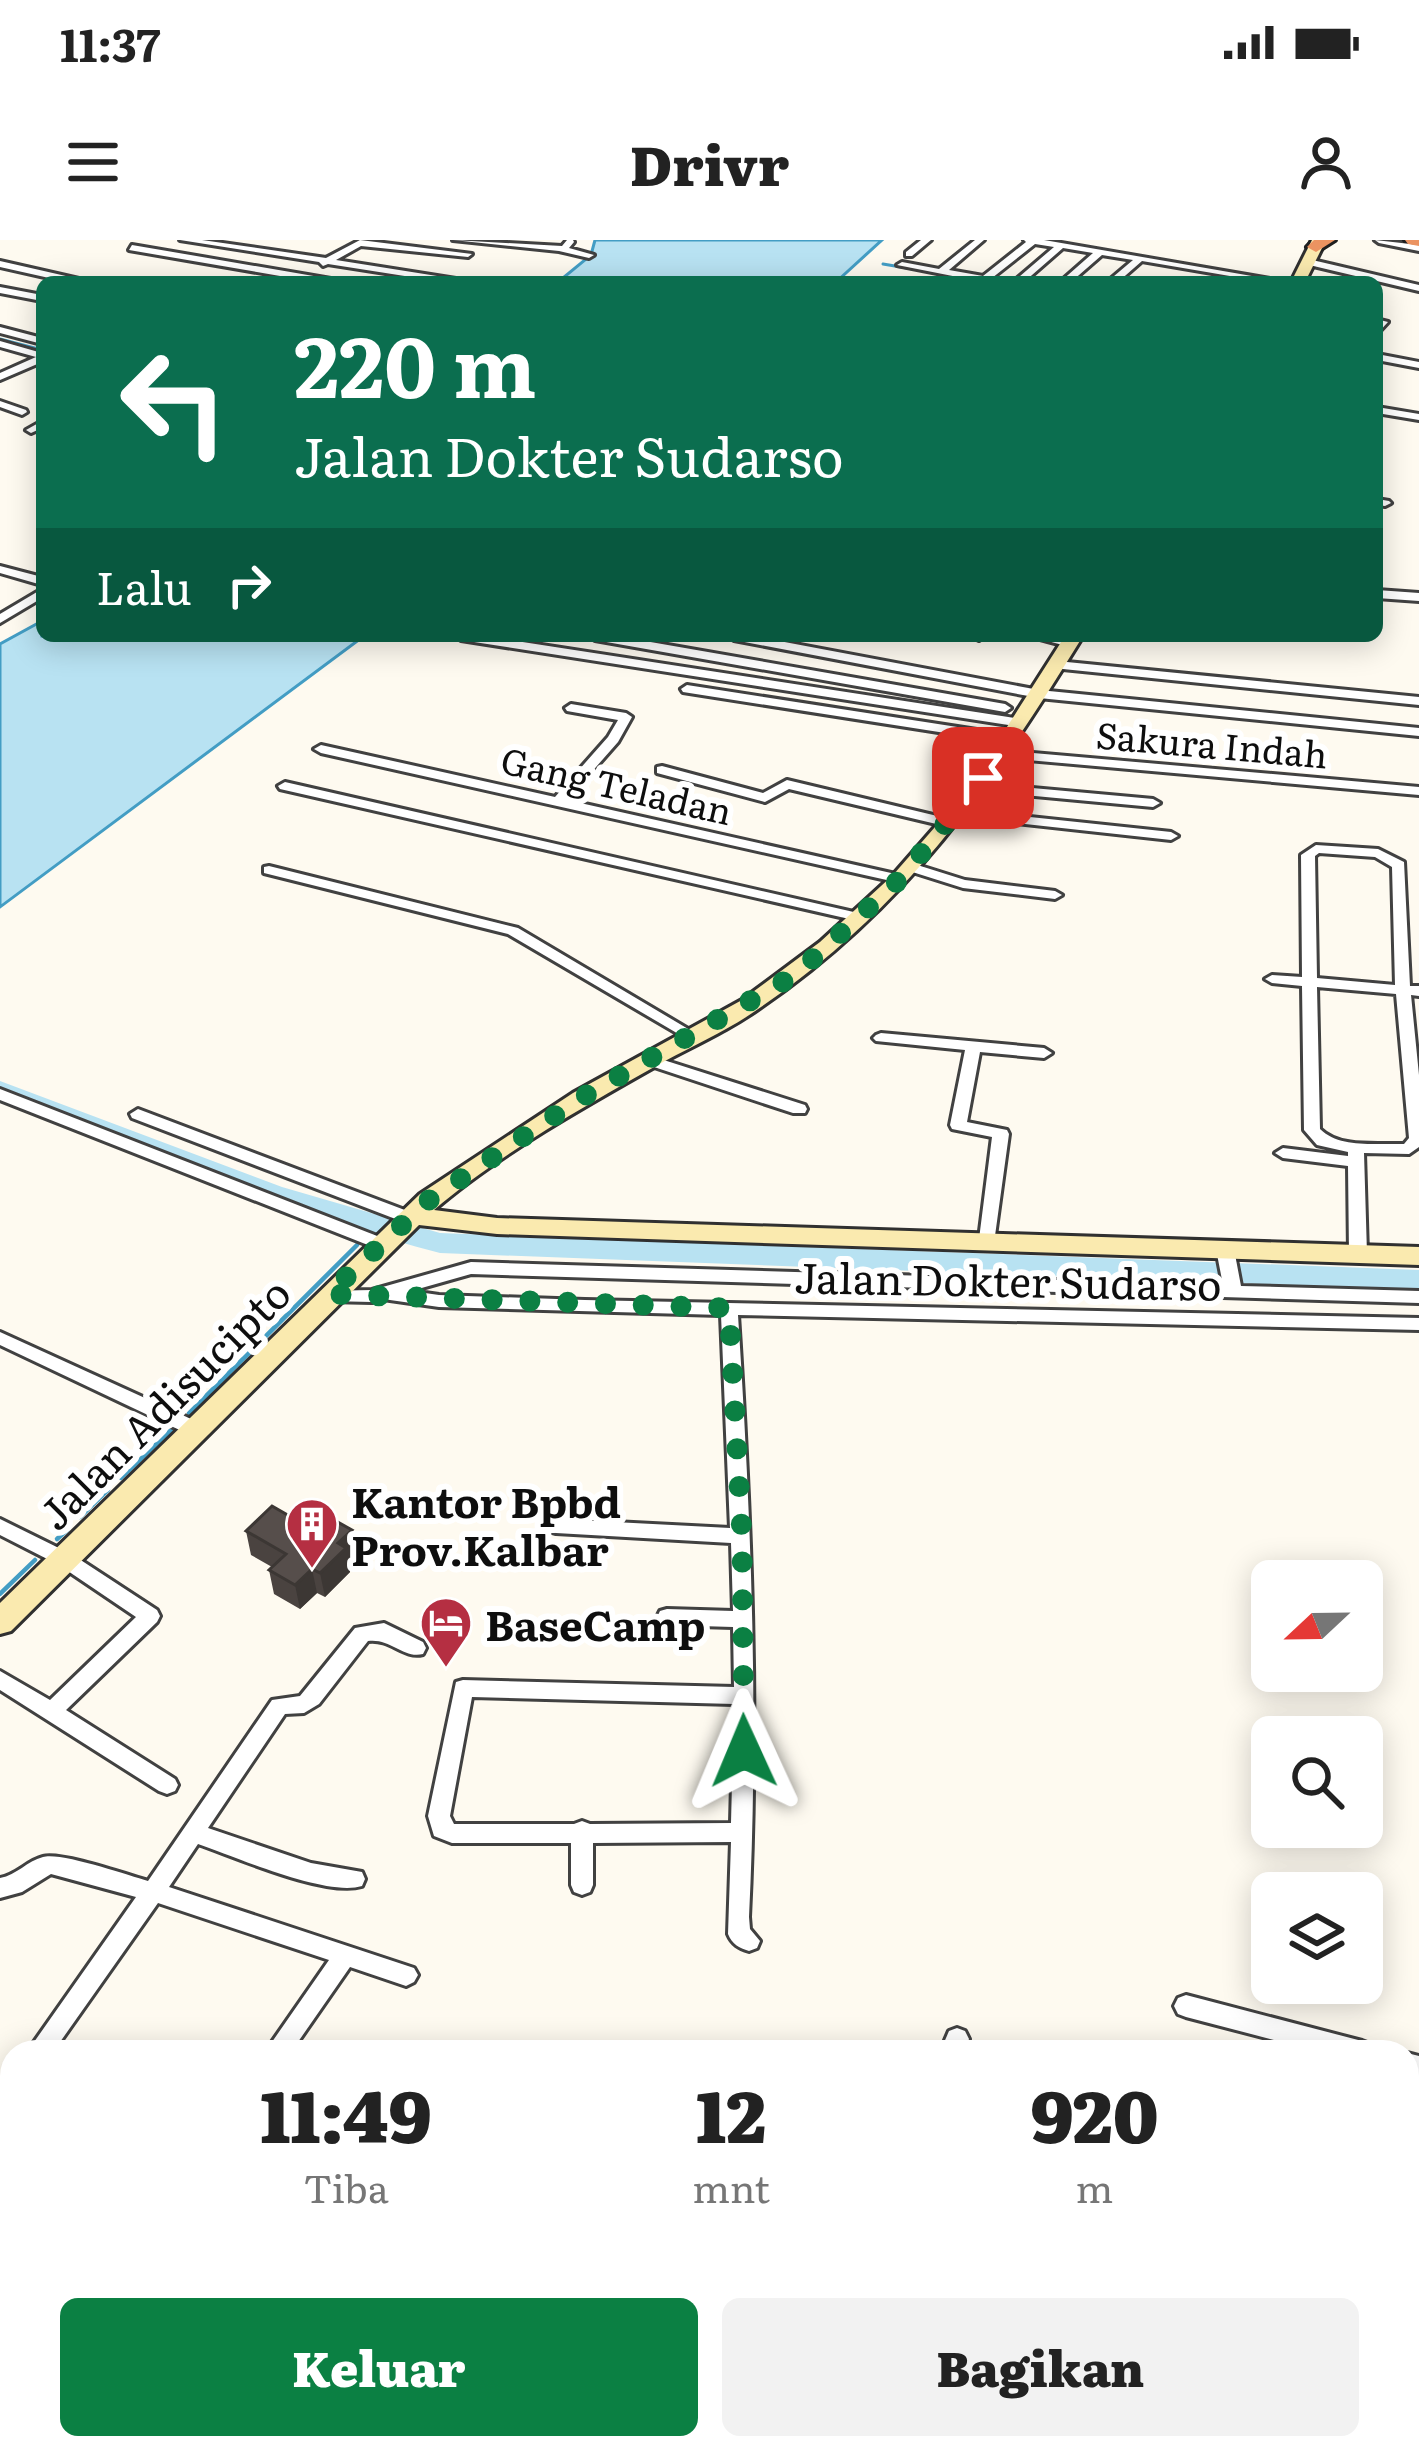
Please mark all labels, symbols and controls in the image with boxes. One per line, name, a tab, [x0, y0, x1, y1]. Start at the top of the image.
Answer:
text: 11:37	[60, 9, 160, 76]
text: Drivr	[630, 122, 789, 203]
icon: menu	[60, 129, 126, 195]
icon: person	[1293, 129, 1359, 195]
text: 220 m	[294, 299, 537, 424]
icon: left	[96, 324, 252, 480]
text: Jalan Dokter Sudarso	[294, 413, 844, 494]
text: Lalu	[96, 552, 192, 619]
icon: right	[216, 552, 282, 618]
street label: Sakura Indah	[1094, 706, 1330, 780]
pin	[932, 727, 1034, 829]
street label: Gang Teladan	[496, 732, 738, 836]
icon: arrive	[950, 745, 1016, 811]
street label: Jalan Dokter Sudarso	[794, 1244, 1222, 1314]
street label: Jalan Adisucipto	[23, 1262, 303, 1542]
place label: Kantor Bpbd Prov.Kalbar	[351, 1469, 621, 1579]
building icon: Kantor Bpbd Prov.Kalbar	[284, 1496, 340, 1570]
north arrow	[1251, 1560, 1383, 1692]
map controls	[1251, 1560, 1383, 2004]
place label: BaseCamp	[485, 1592, 705, 1654]
hotel icon: BaseCamp	[418, 1595, 474, 1669]
position arrow	[681, 1688, 807, 1814]
button: search	[1251, 1716, 1383, 1848]
button: layers	[1251, 1872, 1383, 2004]
text: 11:49	[260, 2058, 432, 2165]
text: 12	[696, 2058, 766, 2165]
text: 920	[1030, 2058, 1159, 2165]
text: Tiba	[303, 2157, 389, 2215]
text: mnt	[692, 2157, 770, 2215]
text: m	[1076, 2157, 1113, 2215]
button: Keluar	[60, 2298, 698, 2436]
button: Bagikan	[722, 2298, 1359, 2436]

